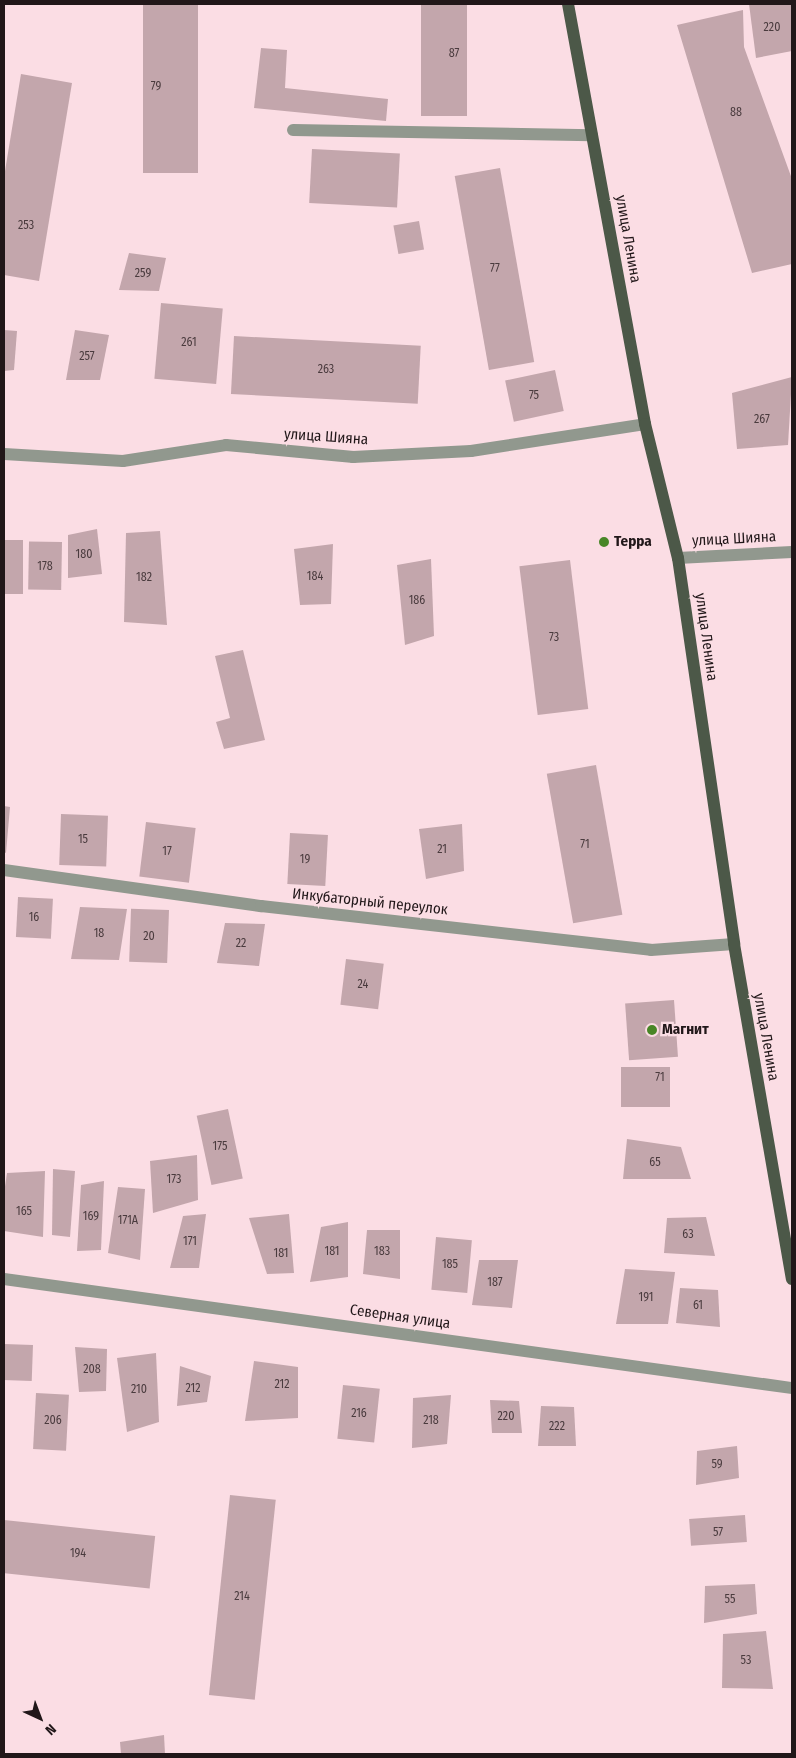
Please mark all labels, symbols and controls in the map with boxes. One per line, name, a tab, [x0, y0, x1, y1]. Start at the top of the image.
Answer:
house number: 220	[764, 21, 780, 35]
house number: 87	[449, 47, 459, 61]
house number: 79	[151, 80, 161, 94]
house number: 88	[730, 106, 742, 120]
street label: улица Ленина	[611, 194, 645, 284]
house number: 253	[18, 219, 34, 233]
house number: 77	[490, 262, 500, 276]
house number: 259	[135, 267, 151, 281]
house number: 261	[181, 336, 197, 350]
house number: 257	[79, 350, 95, 364]
house number: 263	[318, 363, 334, 377]
house number: 75	[529, 389, 539, 403]
house number: 267	[754, 413, 770, 427]
street label: улица Шияна	[283, 425, 369, 449]
street label: улица Шияна	[691, 528, 777, 550]
place label: Терра	[614, 533, 652, 551]
marker: Терра	[598, 536, 610, 548]
house number: 180	[76, 548, 92, 562]
house number: 178	[37, 560, 53, 574]
house number: 184	[307, 570, 323, 584]
house number: 182	[136, 571, 152, 585]
street label: улица Ленина	[691, 592, 721, 682]
house number: 186	[409, 594, 425, 608]
house number: 73	[549, 631, 559, 645]
house number: 15	[78, 833, 88, 847]
house number: 71	[580, 838, 590, 852]
house number: 21	[437, 843, 447, 857]
house number: 17	[162, 845, 172, 859]
house number: 19	[300, 853, 310, 867]
street label: Инкубаторный переулок	[291, 885, 449, 919]
house number: 16	[29, 911, 39, 925]
house number: 18	[94, 927, 104, 941]
house number: 20	[143, 930, 155, 944]
house number: 22	[236, 937, 246, 951]
house number: 24	[358, 978, 368, 992]
street label: улица Ленина	[749, 992, 783, 1082]
place label: Магнит	[662, 1021, 709, 1039]
marker: Магнит	[646, 1024, 658, 1036]
house number: 71	[655, 1071, 665, 1085]
house number: 175	[213, 1140, 227, 1154]
house number: 65	[649, 1156, 661, 1170]
house number: 173	[167, 1173, 181, 1187]
house number: 165	[16, 1205, 32, 1219]
house number: 169	[83, 1210, 99, 1224]
house number: 171А	[118, 1214, 138, 1228]
house number: 63	[682, 1228, 694, 1242]
house number: 171	[183, 1235, 197, 1249]
house number: 181	[324, 1245, 340, 1259]
house number: 183	[374, 1245, 390, 1259]
house number: 181	[273, 1247, 289, 1261]
house number: 185	[442, 1258, 458, 1272]
house number: 187	[487, 1276, 503, 1290]
house number: 191	[639, 1291, 653, 1305]
house number: 61	[693, 1299, 703, 1313]
street label: Северная улица	[348, 1301, 452, 1333]
house number: 208	[83, 1363, 101, 1377]
house number: 212	[275, 1378, 289, 1392]
house number: 212	[186, 1382, 200, 1396]
house number: 210	[131, 1383, 147, 1397]
house number: 216	[351, 1407, 367, 1421]
house number: 220	[498, 1410, 514, 1424]
house number: 206	[44, 1414, 62, 1428]
house number: 218	[423, 1414, 439, 1428]
house number: 222	[549, 1420, 565, 1434]
house number: 59	[711, 1458, 723, 1472]
house number: 57	[713, 1526, 723, 1540]
house number: 194	[70, 1547, 86, 1561]
house number: 214	[234, 1590, 250, 1604]
house number: 55	[725, 1593, 735, 1607]
house number: 53	[741, 1654, 751, 1668]
north arrow	[15, 1693, 65, 1743]
text: N	[42, 1720, 59, 1738]

